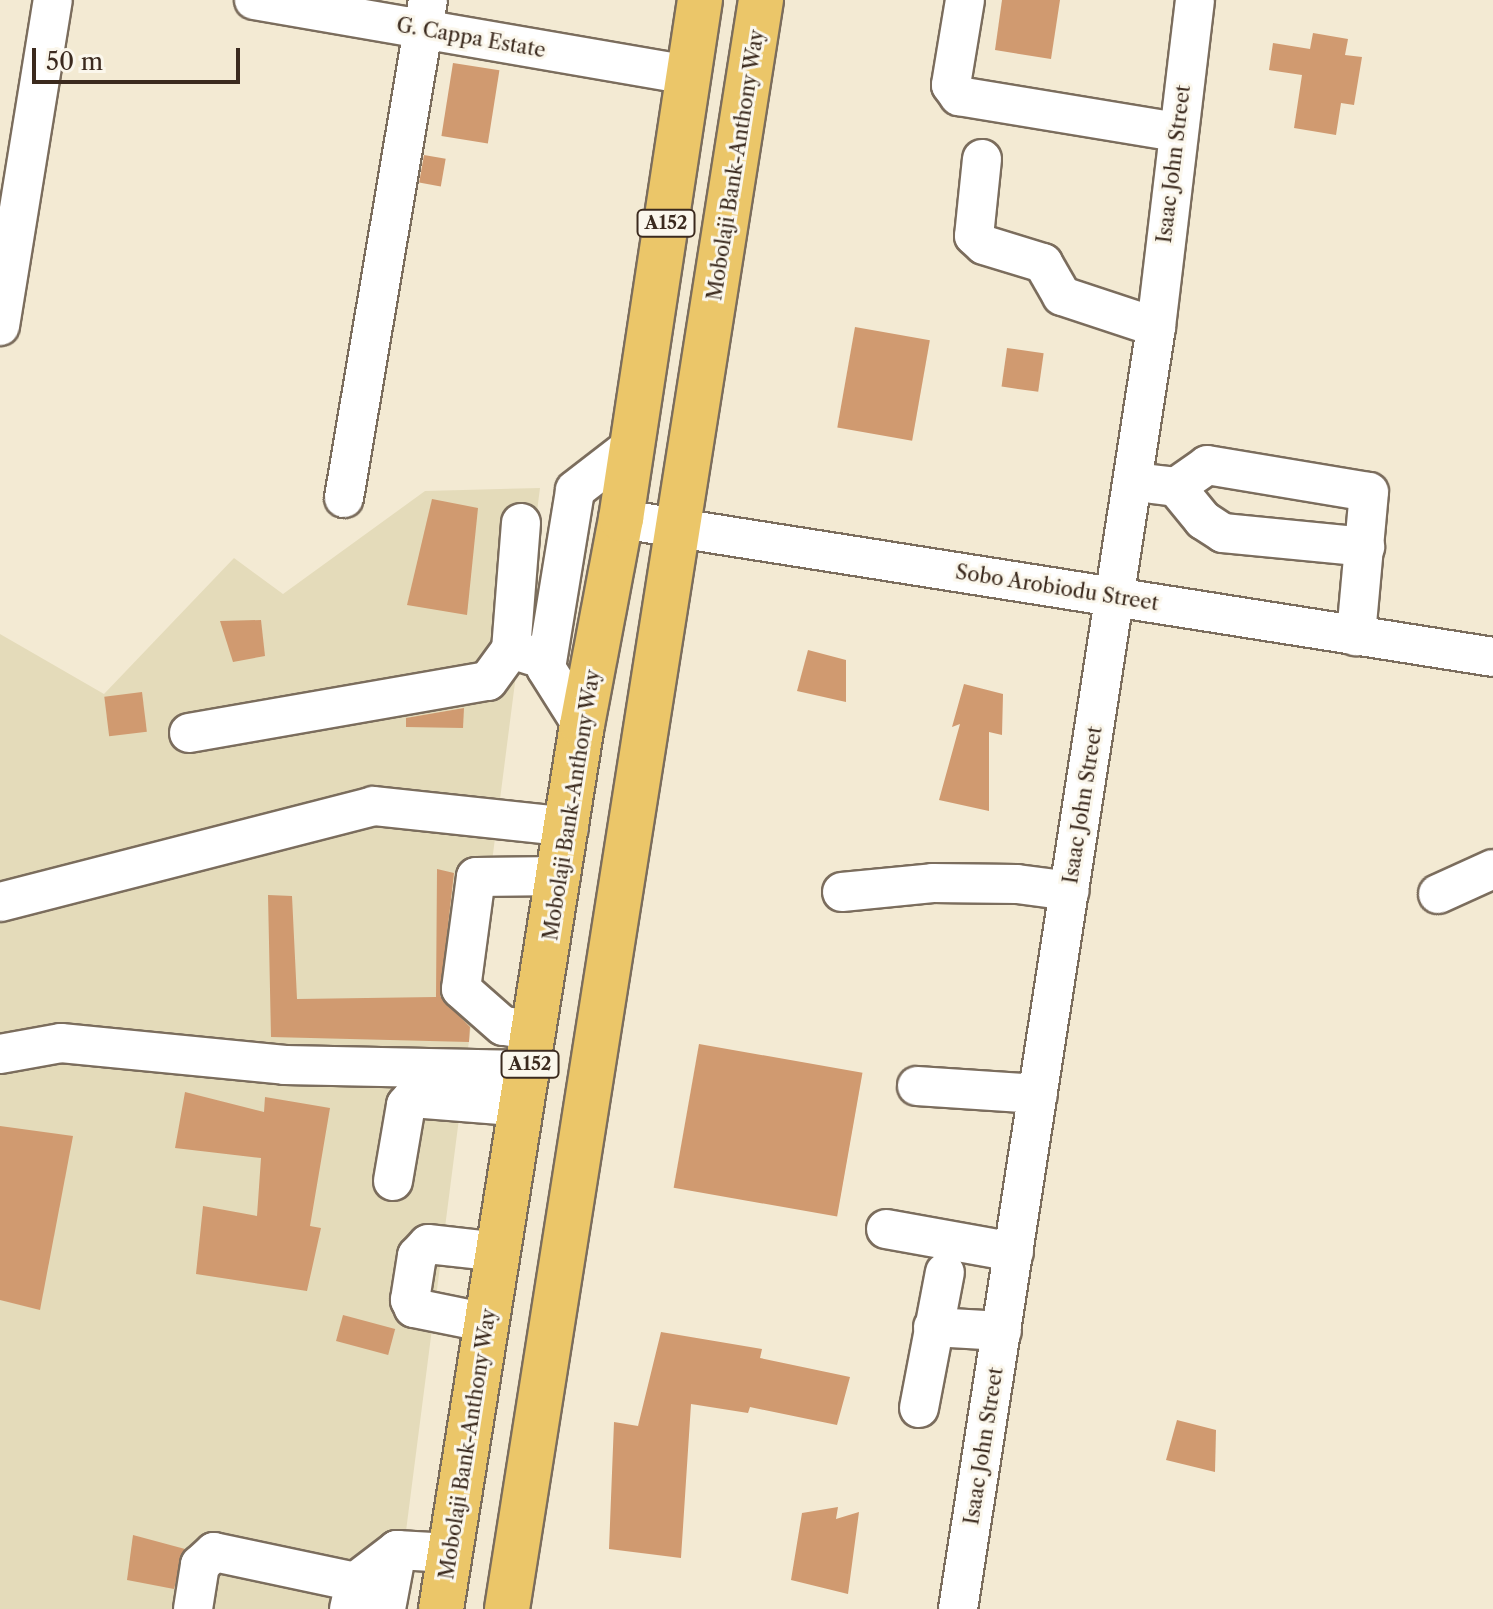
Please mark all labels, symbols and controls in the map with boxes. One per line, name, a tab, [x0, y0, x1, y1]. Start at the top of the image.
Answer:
street label: G. Cappa Estate	[394, 13, 548, 63]
street label: Mobolaji Bank-Anthony Way	[703, 27, 769, 303]
scale bar	[36, 32, 244, 82]
text: 50 m	[46, 47, 103, 76]
street label: Isaac John Street	[1152, 84, 1196, 244]
road number: A152	[636, 209, 696, 237]
street label: Sobo Arobiodu Street	[953, 560, 1161, 616]
street label: Mobolaji Bank-Anthony Way	[539, 667, 605, 943]
street label: Isaac John Street	[1059, 725, 1107, 885]
road number: A152	[500, 1050, 560, 1078]
street label: Mobolaji Bank-Anthony Way	[435, 1306, 501, 1582]
street label: Isaac John Street	[960, 1366, 1008, 1526]

